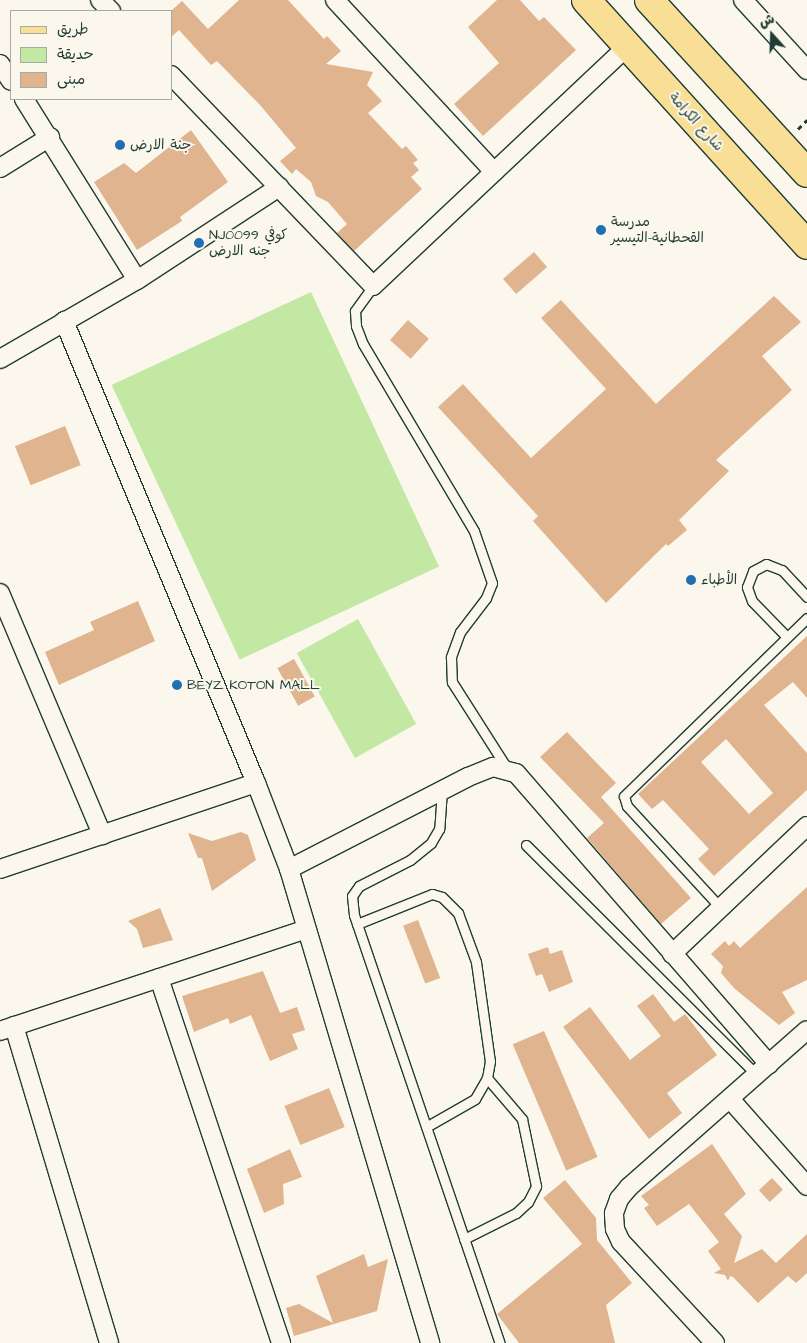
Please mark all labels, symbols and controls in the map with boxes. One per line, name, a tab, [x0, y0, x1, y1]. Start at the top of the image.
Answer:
text: ش	[756, 9, 778, 33]
legend	[10, 10, 172, 100]
north arrow	[747, 10, 797, 60]
text: طريق	[57, 19, 89, 40]
text: حديقة	[57, 44, 94, 65]
text: مبنى	[57, 69, 85, 90]
street label: شارع الكرامة	[665, 89, 727, 155]
place label: جنة الارض	[130, 137, 191, 153]
marker: جنة الارض	[114, 139, 126, 151]
place label: مدرسة القحطانية-التيسير	[611, 214, 704, 246]
marker: مدرسة القحطانية-التيسير	[595, 224, 607, 236]
place label: NJ0099 كوفي جنه الارض	[209, 227, 288, 260]
marker: NJ0099 كوفي جنه الارض	[193, 237, 205, 249]
place label: الأطباء	[701, 572, 737, 588]
marker: الأطباء	[685, 574, 697, 586]
place label: BEYZ KOTON MALL	[187, 677, 320, 693]
marker: BEYZ KOTON MALL	[171, 679, 183, 691]

